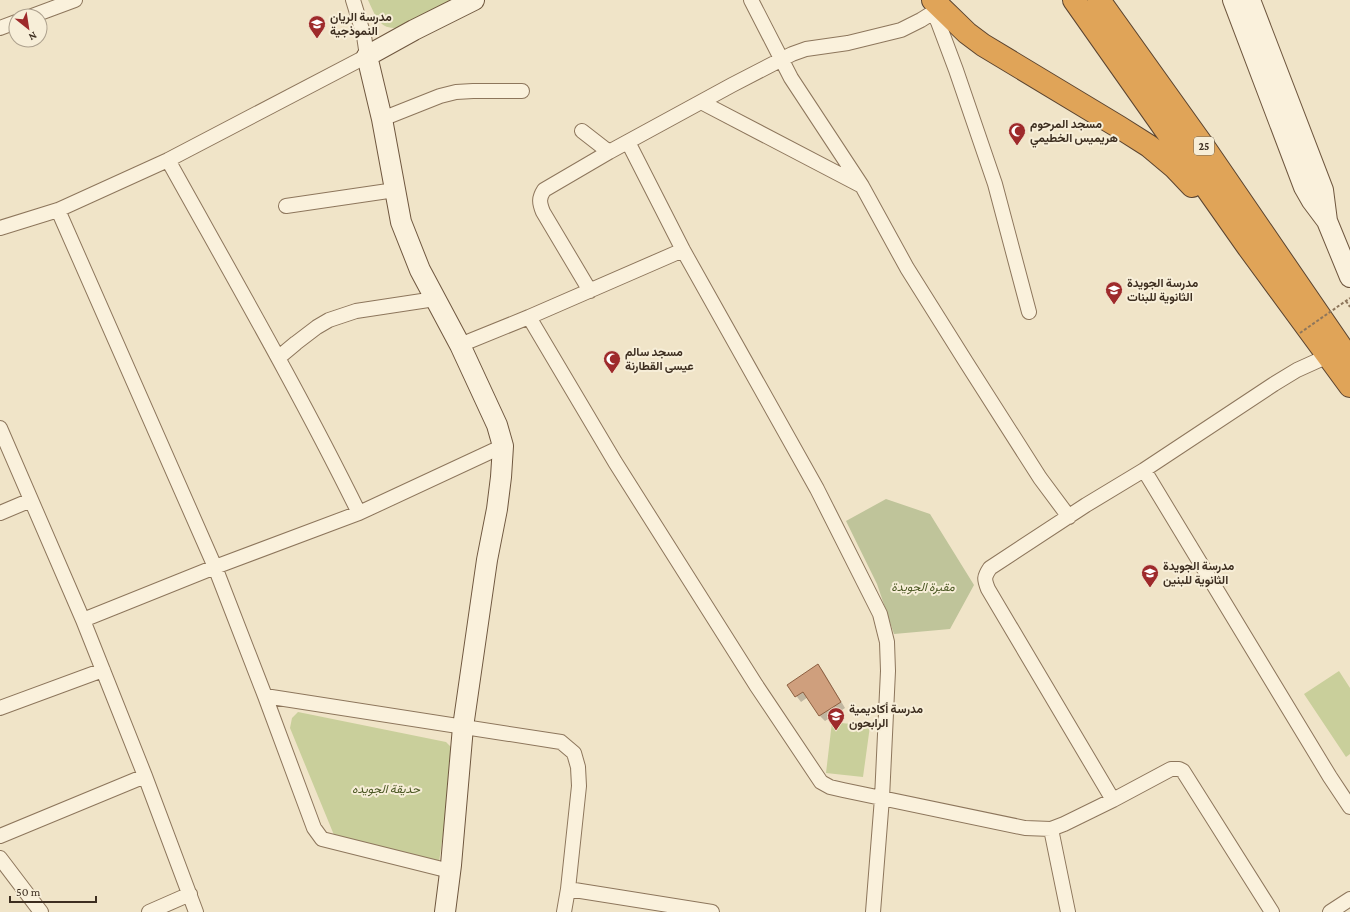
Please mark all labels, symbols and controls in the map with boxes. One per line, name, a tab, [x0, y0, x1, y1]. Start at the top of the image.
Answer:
north arrow	[8, 8, 48, 48]
place label: مدرسة الريان النموذجية	[330, 10, 392, 39]
school or university icon: مدرسة الريان النموذجية	[307, 14, 327, 39]
text: N	[26, 30, 39, 44]
place label: مسجد المرحوم هريميس الخطيمي	[1030, 117, 1118, 148]
mosque icon: مسجد المرحوم هريميس الخطيمي	[1007, 121, 1027, 146]
road number: 25	[1194, 137, 1214, 155]
place label: مدرسة الجويدة الثانوية للبنات	[1127, 276, 1199, 305]
school or university icon: مدرسة الجويدة الثانوية للبنات	[1104, 280, 1124, 305]
place label: مسجد سالم عيسى القطارنة	[625, 345, 694, 374]
mosque icon: مسجد سالم عيسى القطارنة	[602, 349, 622, 374]
place label: مدرسة الجويدة الثانوية للبنين	[1163, 559, 1235, 588]
school or university icon: مدرسة الجويدة الثانوية للبنين	[1140, 563, 1160, 588]
park label: مقبرة الجويدة	[891, 580, 955, 595]
place label: مدرسة أكاديمية الرابحون	[849, 702, 923, 731]
school or university icon: مدرسة أكاديمية الرابحون	[826, 706, 846, 731]
park label: حديقة الجويده	[352, 782, 421, 797]
scale bar	[10, 878, 96, 904]
text: 50 m	[16, 885, 41, 899]

